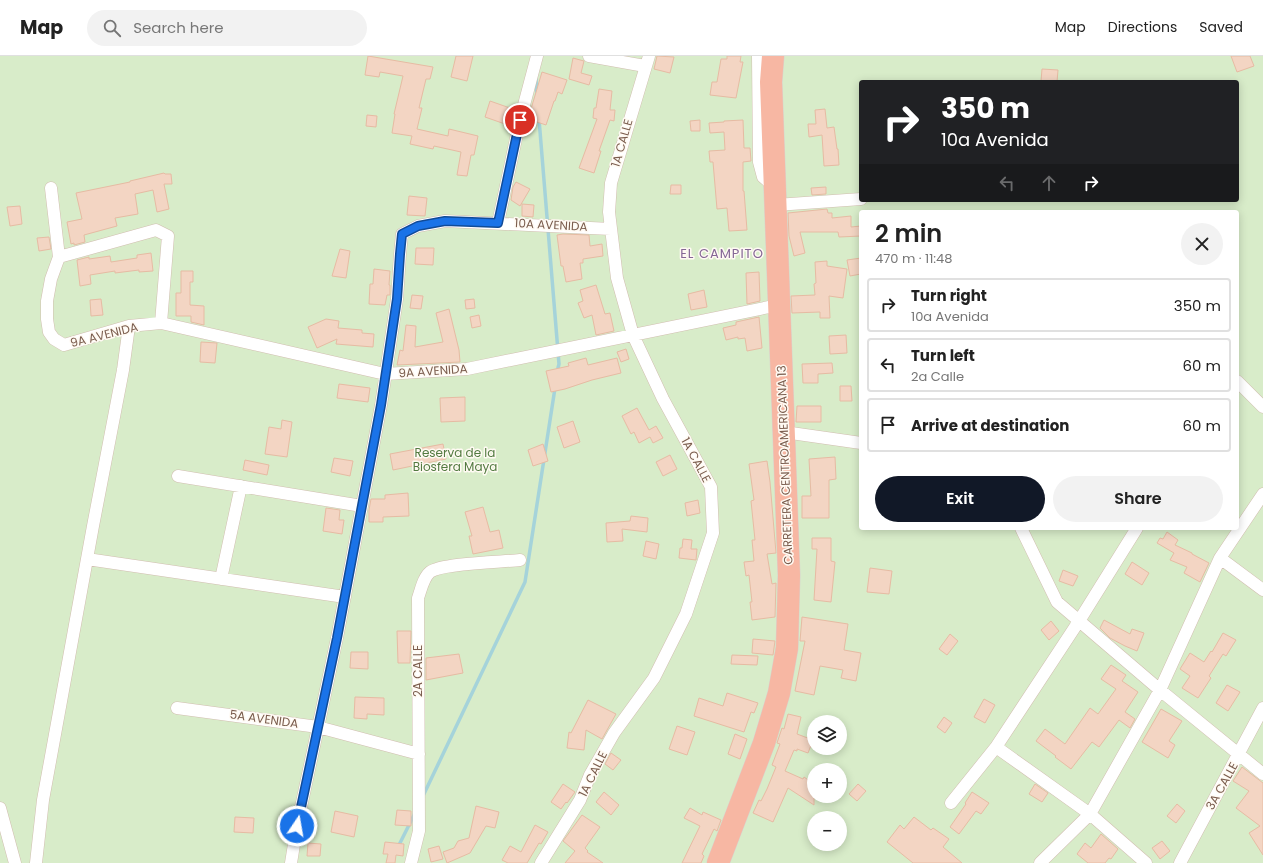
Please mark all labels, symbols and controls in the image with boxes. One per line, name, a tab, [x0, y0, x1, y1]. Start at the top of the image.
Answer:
search box	[87, 10, 367, 46]
text: Map	[20, 14, 63, 41]
icon: search	[101, 17, 123, 39]
text: Search here	[133, 17, 224, 38]
text: Map	[1055, 17, 1086, 37]
text: Directions	[1108, 17, 1177, 37]
text: Saved	[1199, 17, 1243, 37]
text: 350 m	[941, 89, 1030, 128]
icon: right	[875, 96, 927, 148]
pin	[503, 103, 537, 137]
icon: arrive	[509, 109, 531, 131]
street label: 1A CALLE	[607, 117, 636, 169]
text: 10a Avenida	[941, 127, 1049, 152]
icon: left	[996, 172, 1018, 194]
icon: ahead	[1038, 172, 1060, 194]
icon: right	[1080, 172, 1102, 194]
street label: 10A AVENIDA	[514, 214, 588, 235]
text: 2 min	[875, 217, 942, 250]
button: close	[1181, 223, 1223, 265]
district label: EL CAMPITO	[680, 244, 764, 263]
text: 470 m · 11:48	[875, 249, 952, 268]
text: Turn right	[911, 285, 987, 306]
icon: right	[877, 294, 899, 316]
text: 350 m	[1174, 295, 1221, 316]
text: 10a Avenida	[911, 307, 989, 326]
street label: 9A AVENIDA	[68, 318, 139, 351]
text: Turn left	[911, 345, 975, 366]
icon: left	[877, 354, 899, 376]
text: 60 m	[1183, 355, 1221, 376]
street label: 9A AVENIDA	[398, 360, 468, 381]
street label: CARRETERA CENTROAMERICANA 13	[773, 365, 796, 565]
text: 2a Calle	[911, 367, 964, 386]
icon: arrive	[877, 414, 899, 436]
text: Arrive at destination	[911, 415, 1069, 436]
text: 60 m	[1183, 415, 1221, 436]
street label: 1A CALLE	[677, 434, 715, 485]
park label: Reserva de la Biosfera Maya	[413, 444, 497, 475]
button: Exit	[875, 476, 1045, 522]
button: Share	[1053, 476, 1223, 522]
street label: 2A CALLE	[409, 645, 426, 697]
street label: 5A AVENIDA	[229, 705, 299, 732]
map controls	[807, 715, 847, 851]
button: layers	[807, 715, 847, 755]
street label: 1A CALLE	[574, 748, 611, 800]
street label: 3A CALLE	[1201, 759, 1242, 813]
button: +	[807, 763, 847, 803]
position arrow	[276, 805, 318, 847]
button: −	[807, 811, 847, 851]

